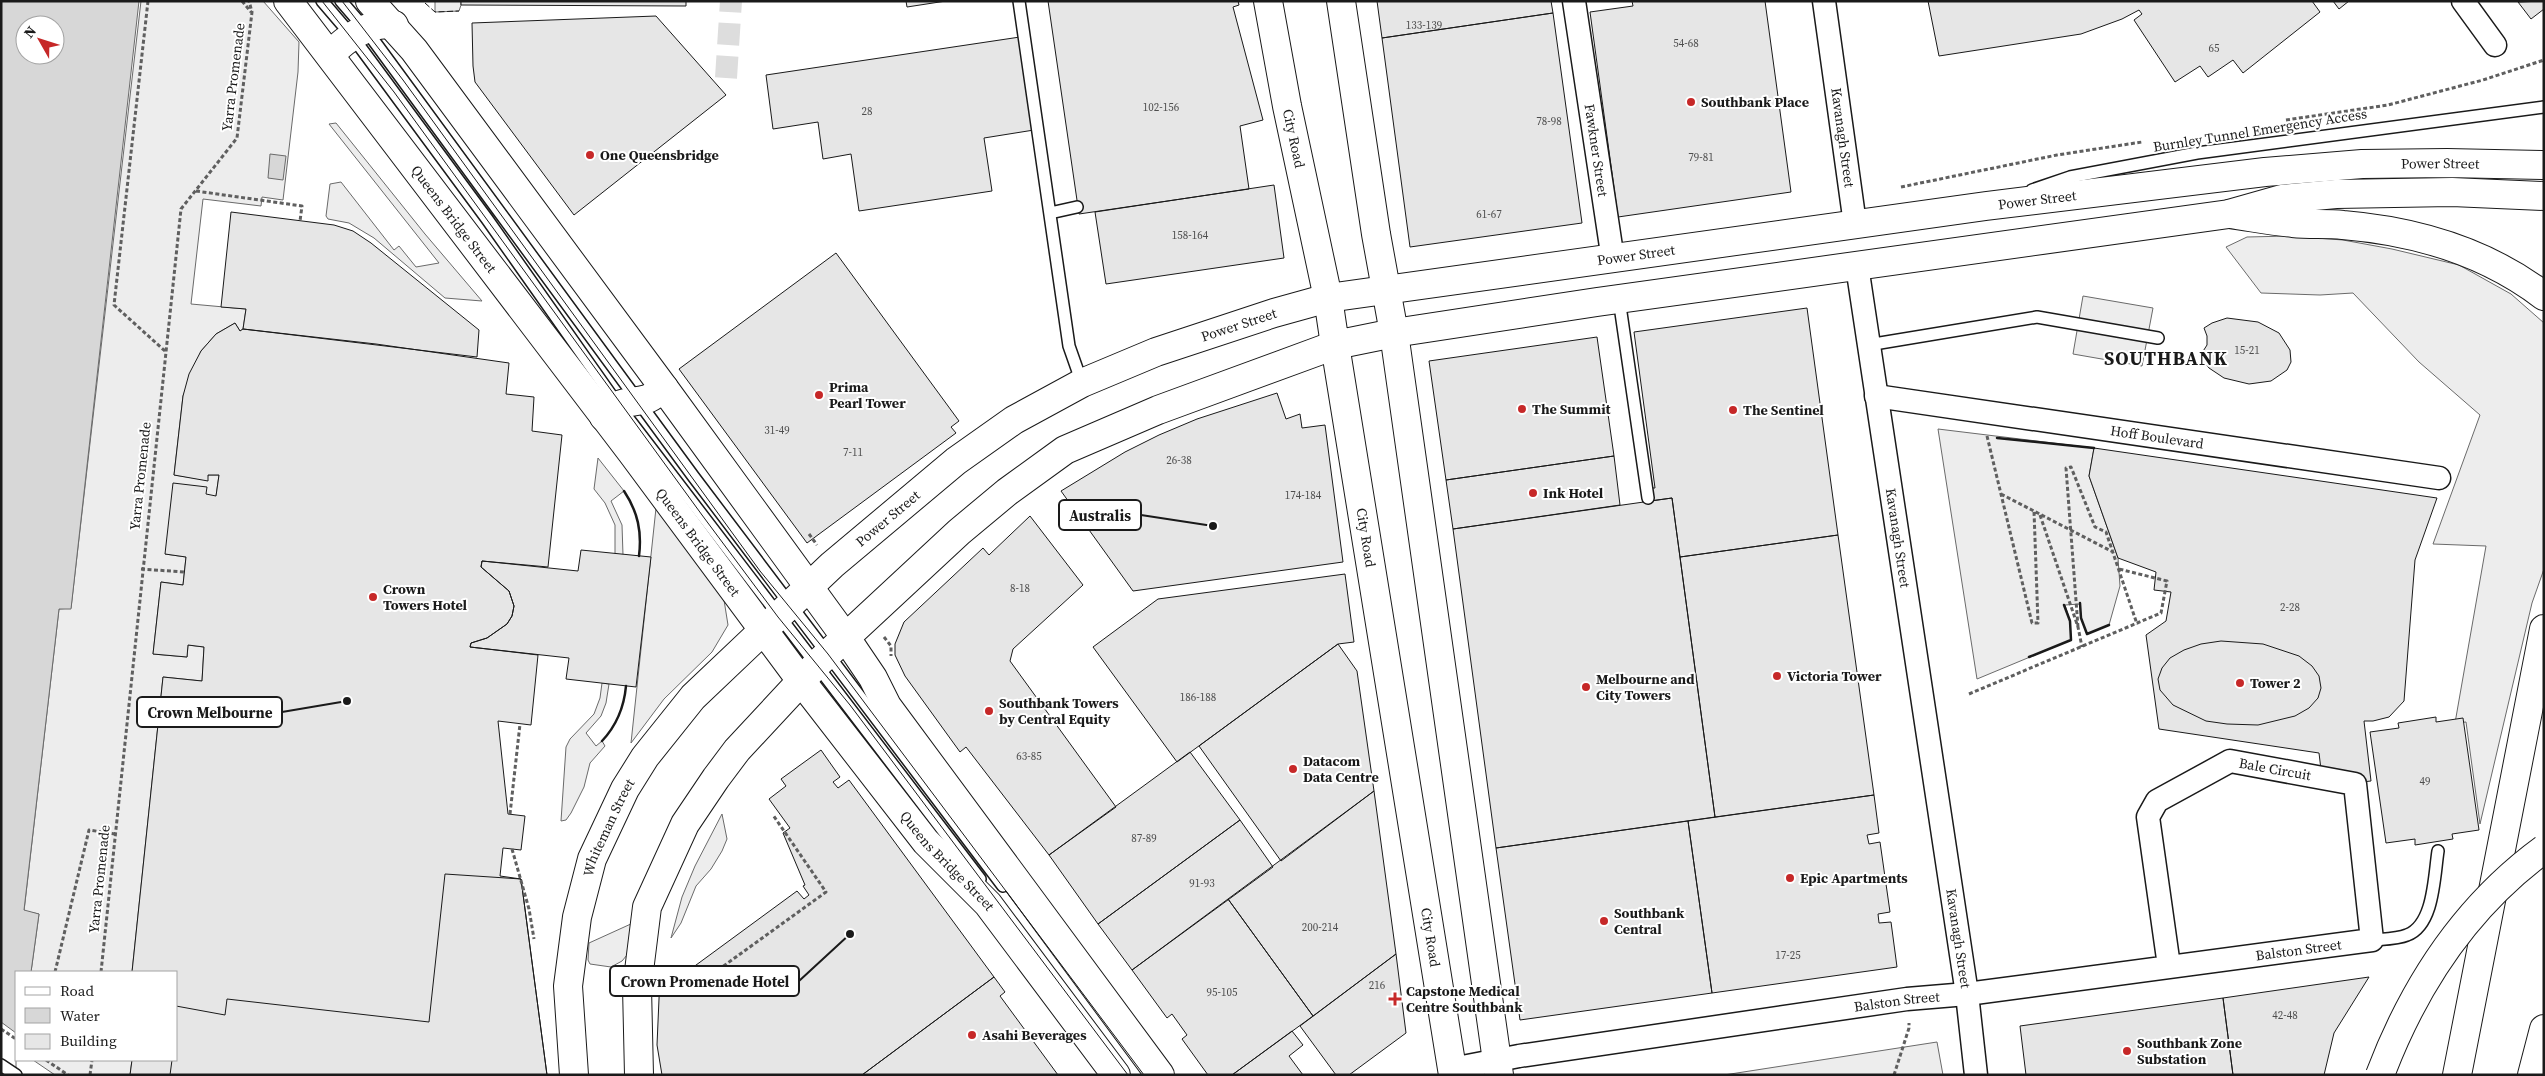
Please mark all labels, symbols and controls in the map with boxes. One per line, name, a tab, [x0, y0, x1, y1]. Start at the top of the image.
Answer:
north arrow	[15, 15, 65, 65]
house number: 133-139	[1406, 18, 1442, 33]
text: N	[19, 22, 41, 42]
street label: Yarra Promenade	[216, 22, 250, 132]
house number: 54-68	[1673, 36, 1699, 51]
house number: 65	[2209, 41, 2220, 56]
street label: Kavanagh Street	[1826, 87, 1860, 189]
place label: Southbank Place	[1701, 92, 1809, 112]
marker: Southbank Place	[1685, 96, 1697, 108]
house number: 102-156	[1143, 100, 1180, 115]
street label: Fawkner Street	[1580, 103, 1613, 198]
street label: Burnley Tunnel Emergency Access	[2152, 103, 2368, 157]
house number: 28	[862, 104, 873, 119]
street label: City Road	[1278, 107, 1310, 170]
house number: 78-98	[1536, 114, 1562, 129]
place label: One Queensbridge	[600, 145, 719, 165]
marker: One Queensbridge	[584, 149, 596, 161]
house number: 79-81	[1688, 150, 1714, 165]
street label: Power Street	[2401, 153, 2480, 174]
street label: Queens Bridge Street	[406, 161, 502, 277]
street label: Power Street	[1997, 185, 2078, 214]
house number: 61-67	[1476, 207, 1502, 222]
house number: 158-164	[1172, 228, 1209, 243]
street label: Power Street	[1596, 240, 1677, 270]
street label: Power Street	[1198, 303, 1280, 346]
house number: 15-21	[2234, 343, 2260, 358]
district label: SOUTHBANK	[2104, 345, 2228, 371]
place label: Prima Pearl Tower	[829, 377, 906, 413]
marker: Prima Pearl Tower	[813, 389, 825, 401]
place label: The Summit	[1532, 399, 1612, 419]
place label: The Sentinel	[1743, 400, 1824, 420]
marker: The Summit	[1516, 403, 1528, 415]
marker: The Sentinel	[1727, 404, 1739, 416]
street label: Hoff Boulevard	[2109, 420, 2205, 454]
street label: Yarra Promenade	[124, 421, 156, 531]
house number: 31-49	[764, 423, 790, 438]
house number: 7-11	[843, 445, 863, 460]
house number: 26-38	[1166, 453, 1192, 468]
place label: Ink Hotel	[1543, 483, 1604, 503]
street label: Queens Bridge Street	[651, 484, 745, 601]
street label: Power Street	[851, 485, 925, 551]
marker: Ink Hotel	[1527, 487, 1539, 499]
street label: Kavanagh Street	[1881, 487, 1916, 590]
house number: 174-184	[1285, 488, 1322, 503]
callout: Australis	[1059, 500, 1141, 530]
text: Australis	[1069, 505, 1131, 526]
street label: City Road	[1351, 506, 1381, 569]
place label: Crown Towers Hotel	[383, 579, 468, 615]
house number: 8-18	[1010, 581, 1030, 596]
marker: Crown Towers Hotel	[367, 591, 379, 603]
house number: 2-28	[2280, 600, 2300, 615]
place label: Victoria Tower	[1787, 666, 1882, 686]
place label: Melbourne and City Towers	[1596, 669, 1695, 705]
marker: Victoria Tower	[1771, 670, 1783, 682]
place label: Tower 2	[2250, 673, 2301, 693]
marker: Tower 2	[2234, 677, 2246, 689]
marker: Melbourne and City Towers	[1580, 681, 1592, 693]
house number: 186-188	[1180, 690, 1216, 705]
place label: Southbank Towers by Central Equity	[999, 693, 1119, 729]
callout: Crown Melbourne	[137, 697, 282, 727]
text: Crown Melbourne	[148, 702, 273, 723]
marker: Southbank Towers by Central Equity	[983, 705, 995, 717]
house number: 63-85	[1016, 749, 1042, 764]
place label: Datacom Data Centre	[1303, 751, 1379, 787]
street label: Bale Circuit	[2237, 753, 2313, 785]
marker: Datacom Data Centre	[1287, 763, 1299, 775]
street label: Whiteman Street	[578, 774, 639, 878]
house number: 49	[2420, 774, 2431, 789]
street label: Queens Bridge Street	[895, 807, 1000, 915]
street label: Yarra Promenade	[83, 824, 115, 934]
house number: 87-89	[1131, 831, 1157, 846]
place label: Epic Apartments	[1800, 868, 1908, 888]
marker: Epic Apartments	[1784, 872, 1796, 884]
house number: 91-93	[1189, 876, 1215, 891]
street label: Kavanagh Street	[1941, 887, 1976, 990]
place label: Southbank Central	[1614, 903, 1685, 939]
street label: City Road	[1416, 906, 1445, 968]
marker: Southbank Central	[1598, 915, 1610, 927]
house number: 200-214	[1302, 920, 1339, 935]
street label: Balston Street	[2254, 934, 2343, 965]
house number: 17-25	[1775, 948, 1801, 963]
callout: Crown Promenade Hotel	[610, 966, 799, 996]
legend	[15, 971, 178, 1061]
text: Crown Promenade Hotel	[621, 971, 790, 992]
house number: 216	[1369, 978, 1386, 993]
text: Road	[60, 980, 94, 1001]
place label: Capstone Medical Centre Southbank	[1406, 981, 1523, 1017]
house number: 95-105	[1207, 985, 1238, 1000]
street label: Balston Street	[1852, 986, 1941, 1017]
marker: Capstone Medical Centre Southbank	[1388, 992, 1402, 1006]
text: Water	[60, 1005, 101, 1026]
house number: 42-48	[2272, 1008, 2298, 1023]
place label: Asahi Beverages	[982, 1025, 1087, 1045]
marker: Asahi Beverages	[966, 1029, 978, 1041]
text: Building	[60, 1030, 117, 1051]
place label: Southbank Zone Substation	[2137, 1033, 2242, 1069]
marker: Southbank Zone Substation	[2121, 1045, 2133, 1057]

